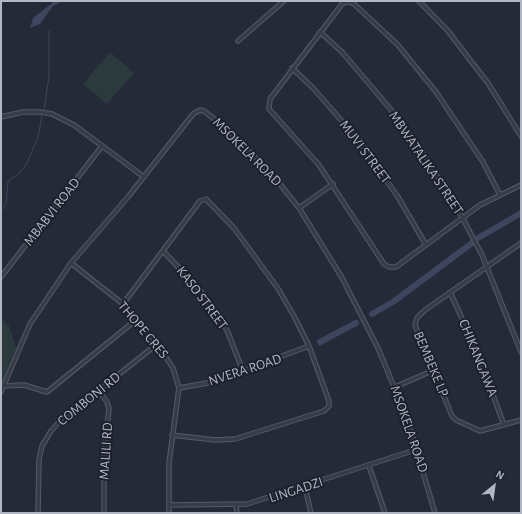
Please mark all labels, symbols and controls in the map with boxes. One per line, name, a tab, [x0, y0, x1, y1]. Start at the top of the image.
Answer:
street label: MBWATALIKA STREET	[385, 108, 467, 218]
street label: MSOKELA ROAD	[209, 114, 285, 190]
street label: MUVI STREET	[336, 117, 394, 187]
street label: MBABVI ROAD	[20, 175, 84, 249]
street label: KASO STREET	[173, 263, 231, 333]
street label: THOPE CRES	[114, 298, 172, 362]
street label: CHIKANGAWA	[455, 317, 501, 399]
street label: BEMBEKE LP	[410, 329, 452, 399]
street label: NVERA ROAD	[206, 350, 284, 390]
street label: COMBONI RD	[54, 369, 124, 429]
street label: MSOKELA ROAD	[386, 383, 432, 475]
street label: MALILI RD	[96, 422, 116, 480]
north arrow	[474, 466, 514, 506]
text: N	[494, 468, 506, 482]
street label: LINGADZI	[267, 473, 325, 507]

